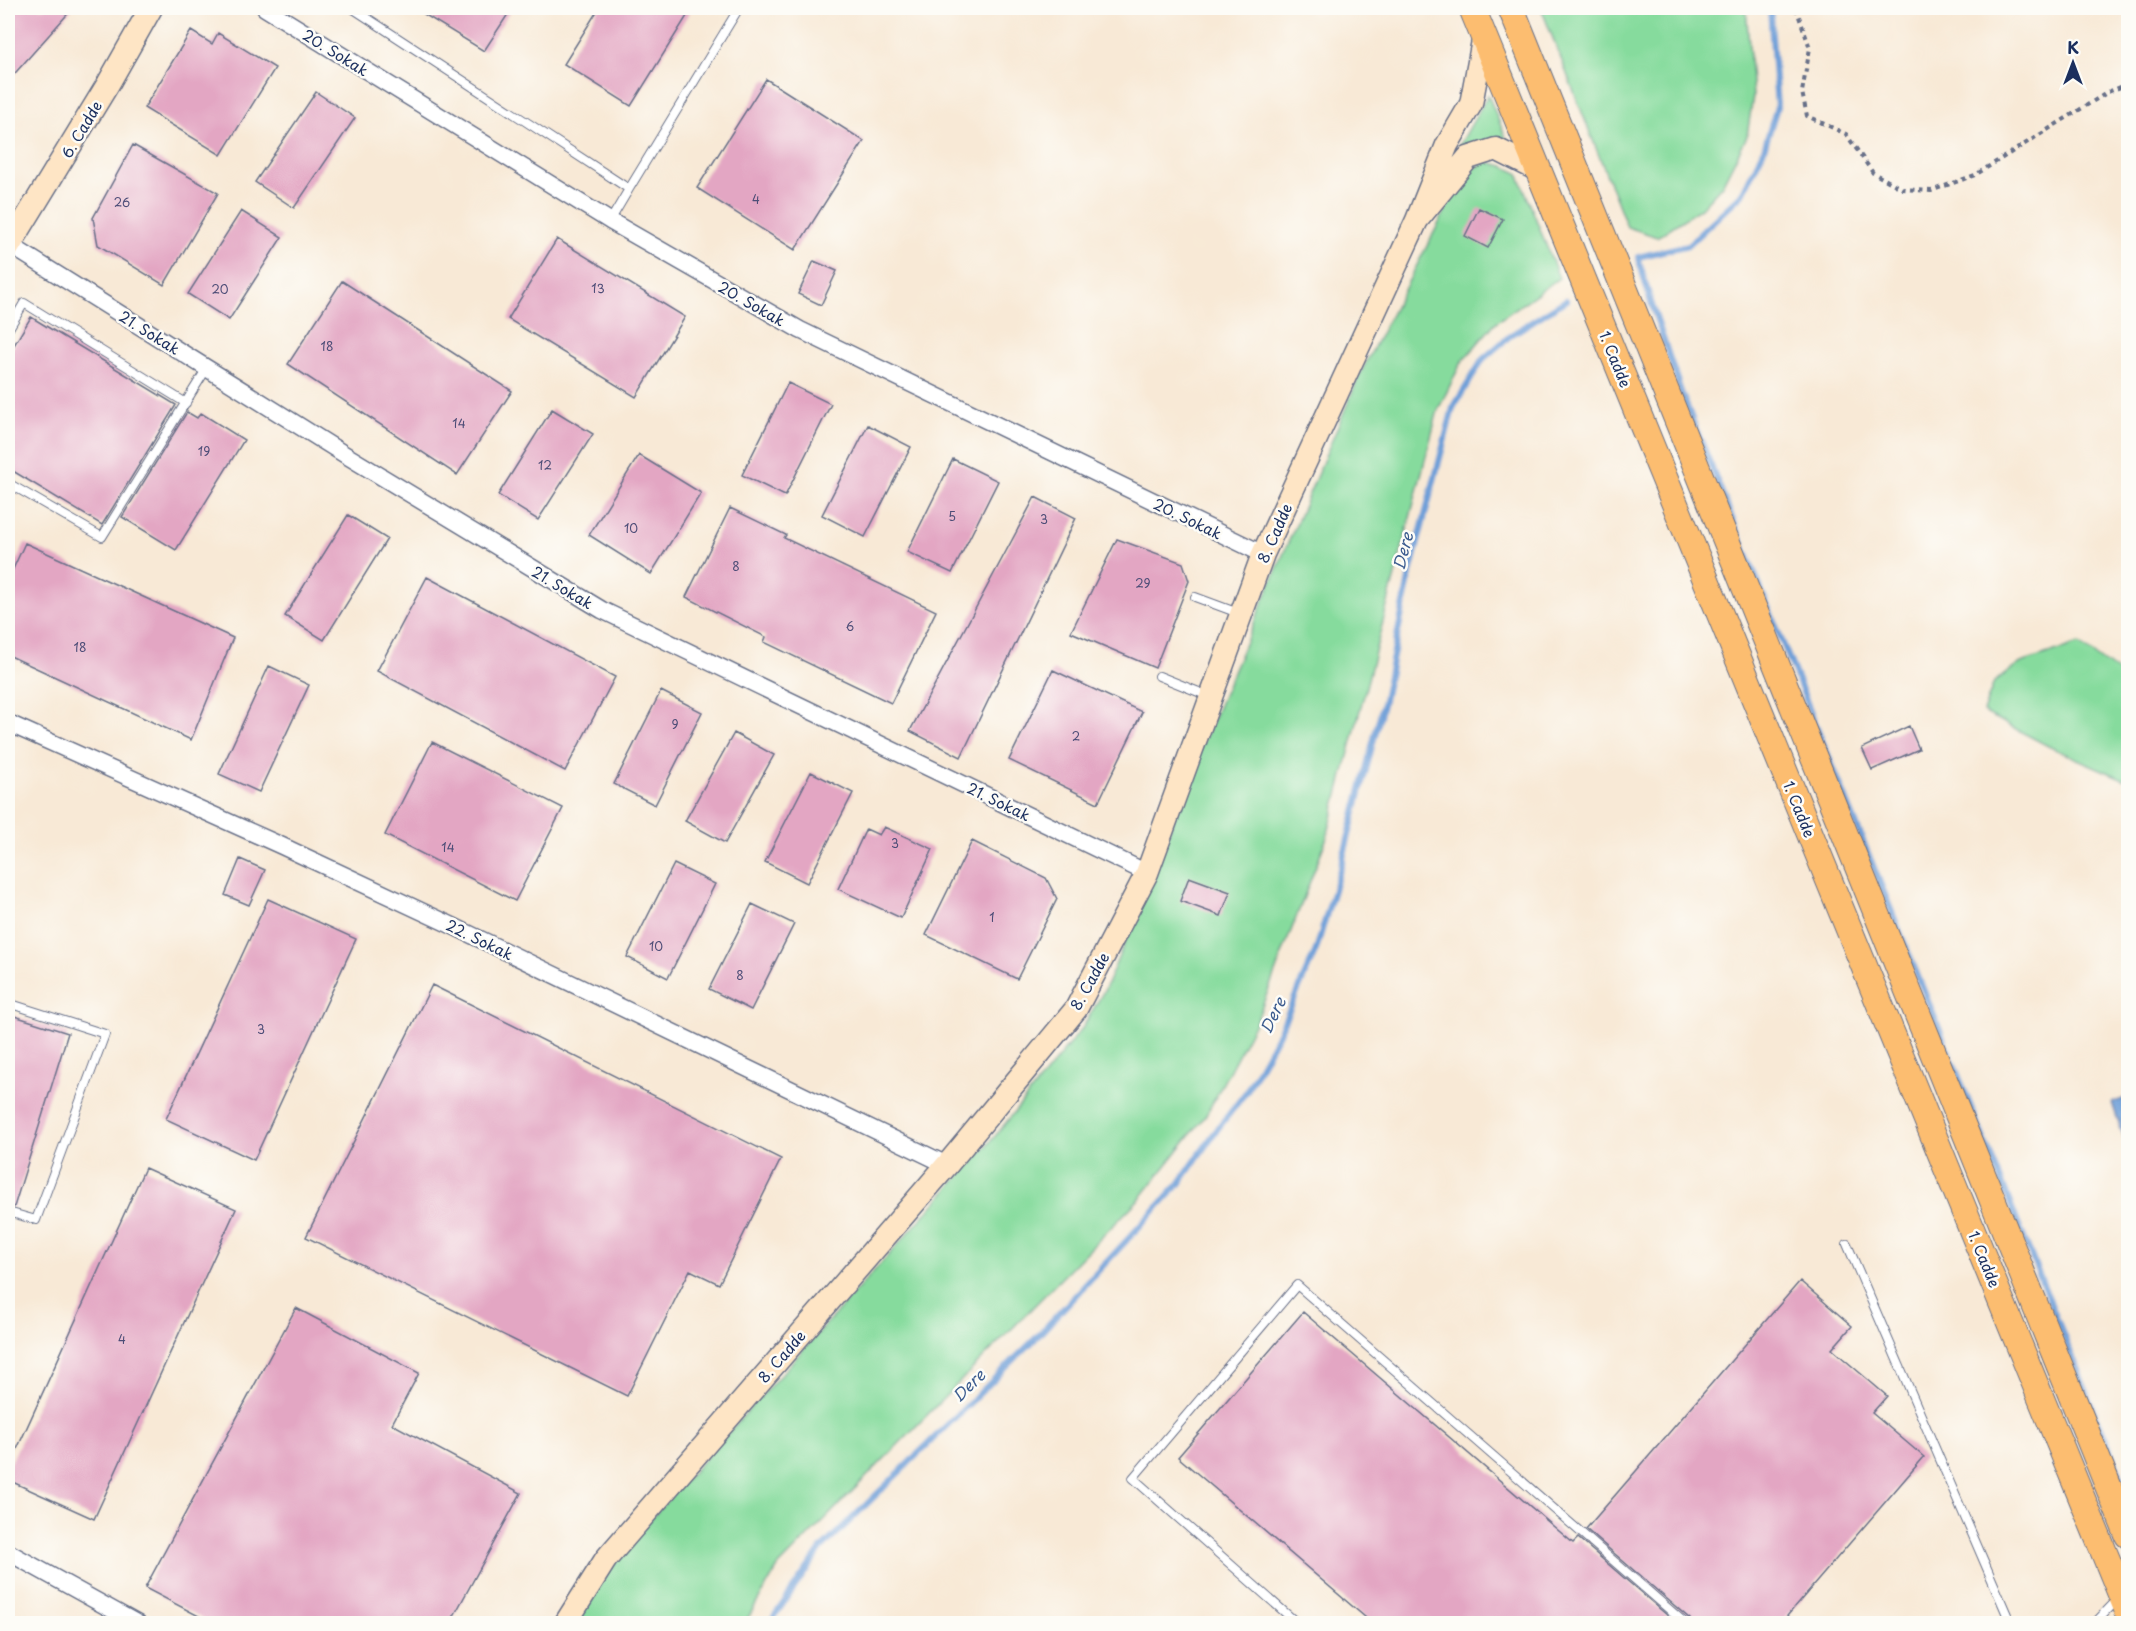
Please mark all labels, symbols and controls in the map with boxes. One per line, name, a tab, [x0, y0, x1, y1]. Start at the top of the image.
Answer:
street label: 20. Sokak	[299, 23, 374, 82]
north arrow	[2043, 33, 2103, 93]
text: K	[2067, 35, 2079, 59]
street label: 6. Cadde	[55, 96, 107, 162]
house number: 4	[752, 190, 760, 208]
house number: 26	[114, 193, 130, 211]
street label: 20. Sokak	[714, 275, 790, 332]
house number: 13	[591, 279, 605, 297]
house number: 20	[211, 280, 229, 298]
street label: 21. Sokak	[115, 304, 185, 360]
street label: 1. Cadde	[1594, 327, 1638, 391]
house number: 18	[321, 337, 333, 355]
house number: 14	[452, 414, 466, 432]
house number: 19	[198, 442, 210, 460]
house number: 12	[538, 456, 552, 474]
street label: 20. Sokak	[1150, 491, 1227, 545]
street label: 8. Cadde	[1251, 499, 1297, 567]
house number: 5	[948, 507, 956, 525]
house number: 3	[1040, 510, 1048, 528]
house number: 10	[624, 519, 638, 537]
water label: Dere	[1386, 528, 1419, 572]
house number: 8	[732, 557, 740, 575]
street label: 21. Sokak	[528, 560, 598, 615]
house number: 29	[1135, 574, 1151, 592]
house number: 6	[846, 617, 854, 635]
house number: 18	[74, 638, 86, 656]
house number: 9	[671, 715, 679, 733]
house number: 2	[1072, 727, 1080, 745]
street label: 21. Sokak	[963, 776, 1035, 826]
street label: 1. Cadde	[1778, 777, 1822, 841]
house number: 3	[891, 834, 899, 852]
house number: 14	[441, 838, 455, 856]
house number: 1	[989, 908, 995, 926]
street label: 22. Sokak	[443, 913, 518, 965]
house number: 10	[649, 937, 663, 955]
street label: 8. Cadde	[1064, 948, 1114, 1014]
house number: 8	[736, 966, 744, 984]
water label: Dere	[1253, 992, 1291, 1037]
house number: 3	[257, 1020, 265, 1038]
street label: 1. Cadde	[1963, 1227, 2007, 1291]
street label: 8. Cadde	[752, 1325, 810, 1387]
house number: 4	[118, 1330, 126, 1348]
water label: Dere	[946, 1362, 991, 1407]

